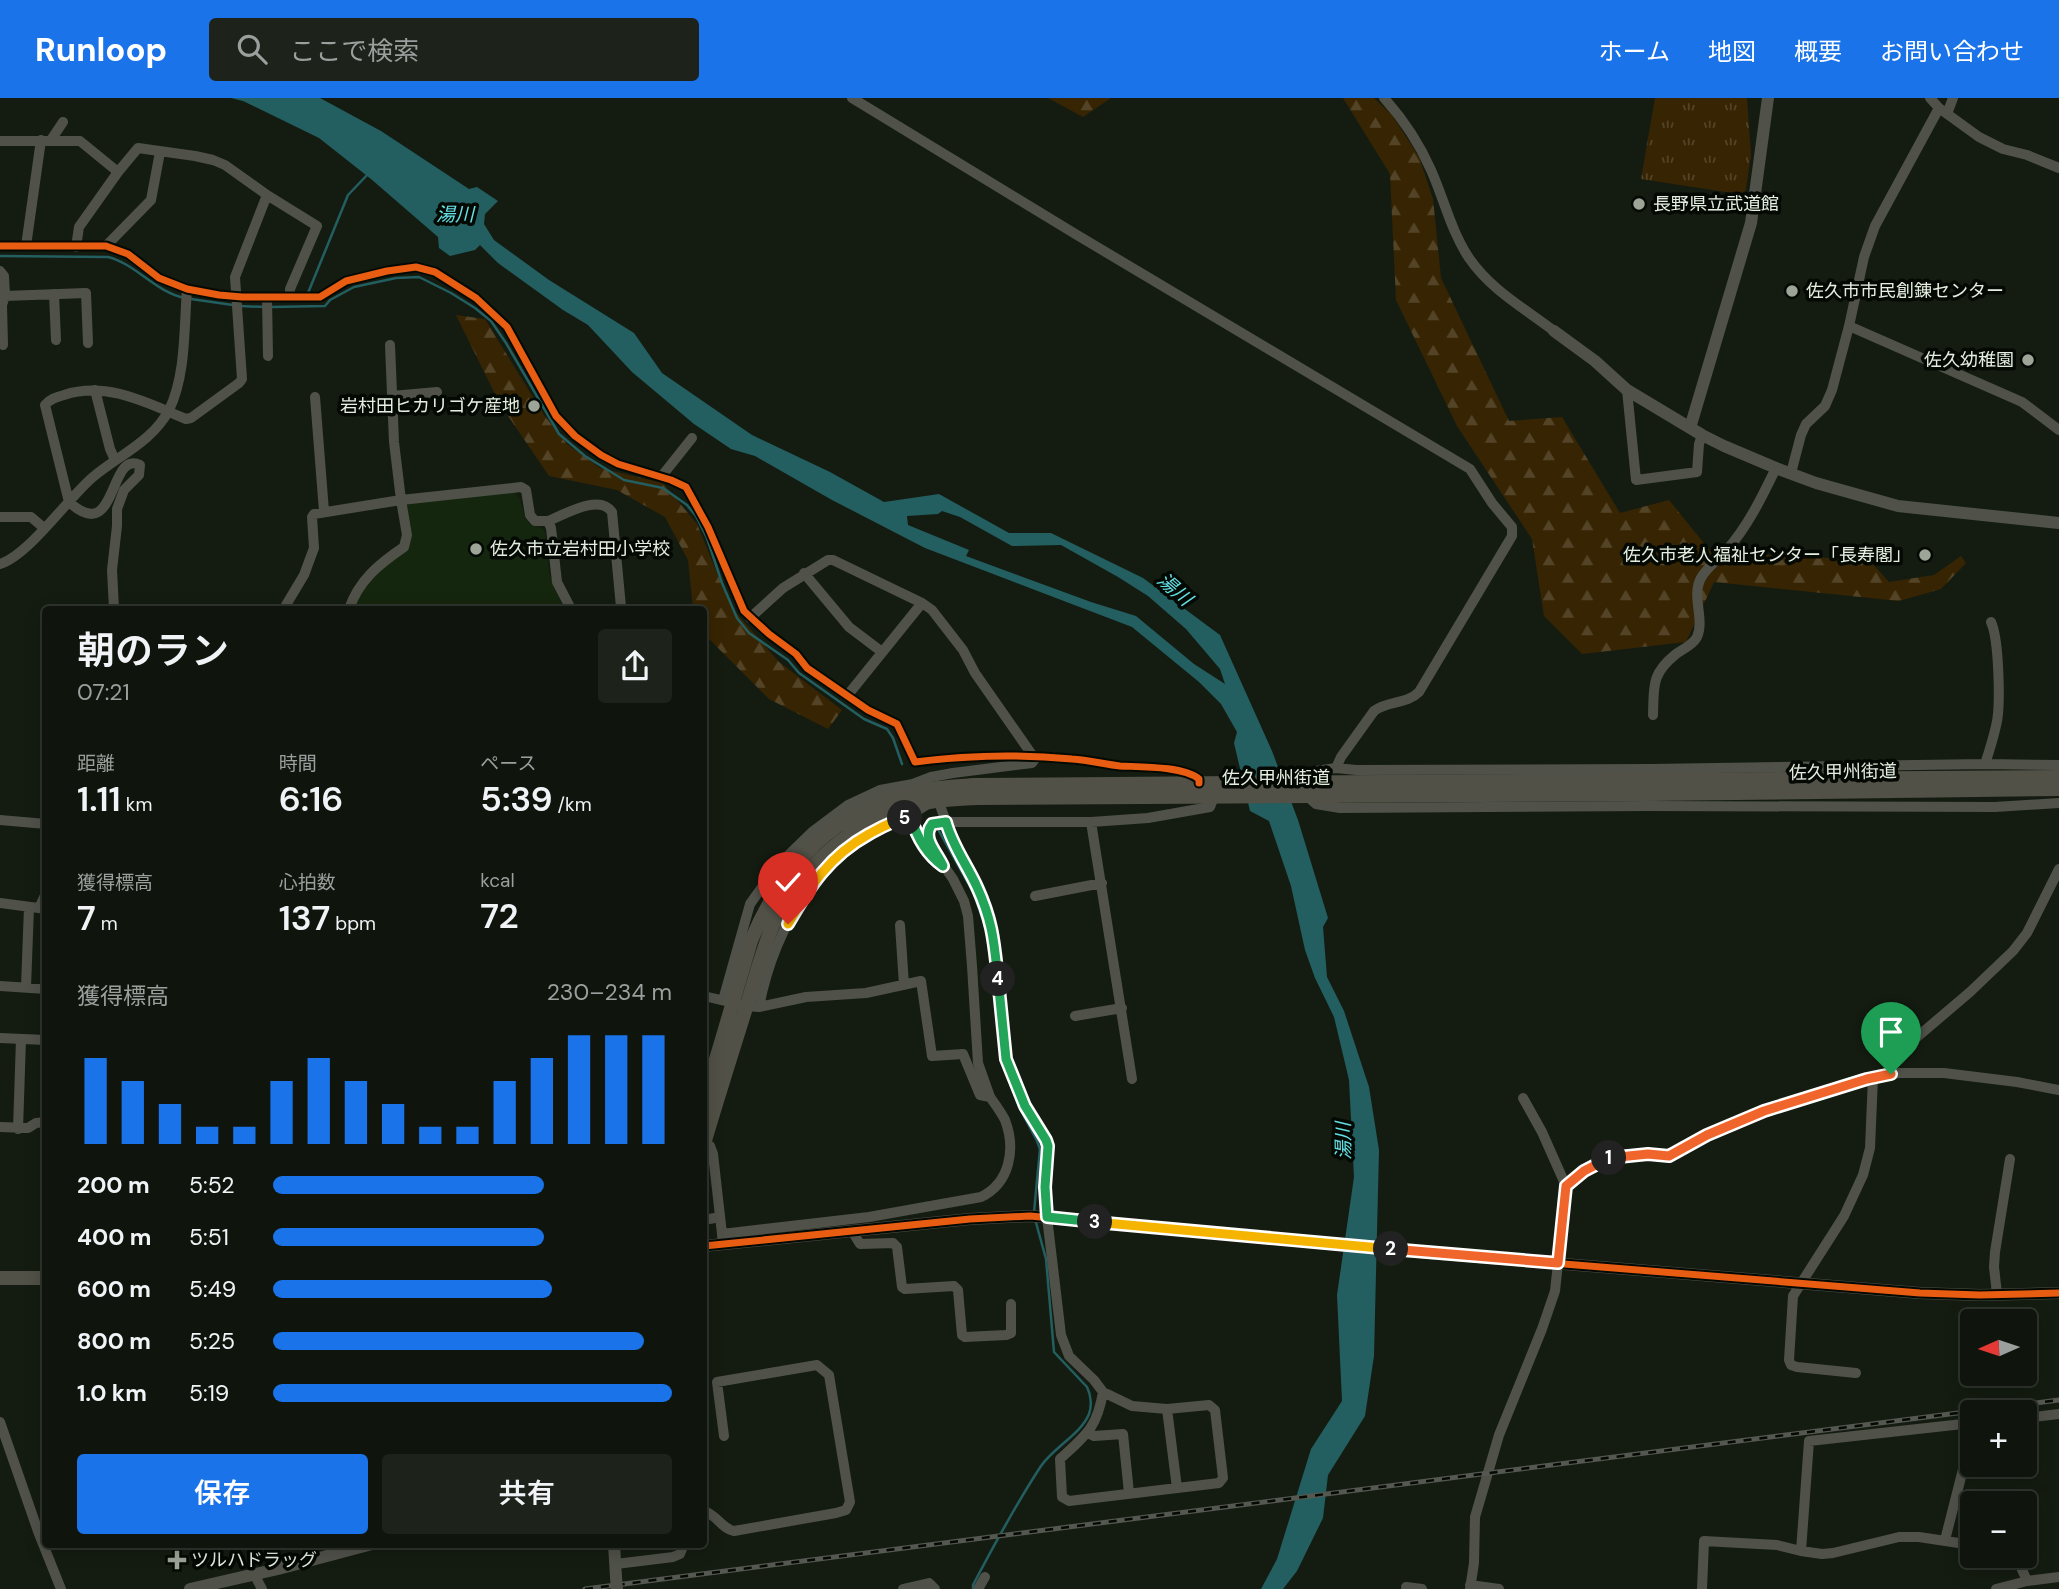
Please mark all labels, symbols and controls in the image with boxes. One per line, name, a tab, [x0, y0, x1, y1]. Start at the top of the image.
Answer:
search box	[209, 18, 699, 81]
text: Runloop	[35, 28, 167, 71]
icon: search	[233, 30, 271, 68]
text: ここで検索	[289, 34, 419, 68]
text: ホーム	[1599, 36, 1670, 67]
text: 地図	[1708, 36, 1756, 67]
text: 概要	[1794, 36, 1842, 67]
text: お問い合わせ	[1880, 36, 2024, 67]
place label: 長野県立武道館	[1653, 192, 1779, 216]
marker: 長野県立武道館	[1631, 196, 1647, 212]
water label: 湯川	[436, 202, 476, 227]
place label: 佐久市市民創錬センター	[1806, 279, 2004, 303]
marker: 佐久市市民創錬センター	[1784, 283, 1800, 299]
place label: 佐久幼稚園	[1924, 348, 2014, 372]
marker: 佐久幼稚園	[2020, 352, 2036, 368]
place label: 岩村田ヒカリゴケ産地	[340, 394, 520, 418]
marker: 岩村田ヒカリゴケ産地	[526, 398, 542, 414]
place label: 佐久市立岩村田小学校	[490, 537, 670, 561]
marker: 佐久市立岩村田小学校	[468, 541, 484, 557]
place label: 佐久市老人福祉センター「長寿閣」	[1623, 543, 1911, 567]
marker: 佐久市老人福祉センター「長寿閣」	[1917, 547, 1933, 563]
water label: 湯川	[1152, 567, 1199, 613]
text: 朝のラン	[77, 626, 229, 676]
button: share	[598, 629, 672, 703]
text: 07:21	[77, 677, 130, 707]
text: 距離	[77, 751, 115, 776]
text: 時間	[279, 751, 317, 776]
text: ペース	[480, 751, 536, 776]
street label: 佐久甲州街道	[1789, 759, 1897, 785]
street label: 佐久甲州街道	[1222, 766, 1330, 790]
text: 1.11	[77, 776, 121, 822]
text: 6:16	[279, 776, 344, 822]
text: 5:39	[480, 776, 553, 822]
text: km	[121, 792, 152, 817]
text: /km	[553, 792, 592, 817]
pin: 5	[888, 800, 922, 836]
text: 5	[899, 805, 910, 830]
pin	[758, 852, 818, 924]
icon: check	[769, 863, 807, 901]
text: kcal	[480, 868, 515, 893]
text: 獲得標高	[77, 870, 153, 895]
text: 心拍数	[279, 870, 336, 895]
text: 72	[480, 893, 519, 939]
text: 7	[77, 895, 96, 941]
text: 137	[279, 895, 330, 941]
text: m	[96, 911, 118, 936]
text: bpm	[330, 911, 376, 936]
pin: 4	[981, 962, 1016, 996]
text: 4	[991, 966, 1004, 991]
text: 230–234 m	[547, 977, 672, 1007]
text: 獲得標高	[77, 981, 169, 1011]
pin	[1861, 1002, 1921, 1074]
icon: arrive	[1872, 1013, 1910, 1051]
water label: 湯川	[1331, 1120, 1356, 1160]
pin: 1	[1592, 1140, 1626, 1176]
text: 1	[1605, 1145, 1612, 1170]
text: 200 m	[77, 1170, 150, 1200]
text: 5:52	[189, 1170, 235, 1200]
pin: 3	[1078, 1204, 1112, 1240]
text: 3	[1089, 1209, 1100, 1234]
text: 400 m	[77, 1222, 151, 1252]
text: 5:51	[189, 1222, 229, 1252]
pin: 2	[1374, 1232, 1408, 1266]
text: 2	[1385, 1236, 1396, 1261]
text: 600 m	[77, 1274, 151, 1304]
text: 5:49	[189, 1274, 236, 1304]
north arrow	[1960, 1309, 2037, 1386]
map controls	[1960, 1309, 2037, 1568]
text: 800 m	[77, 1326, 151, 1356]
text: 5:25	[189, 1326, 235, 1356]
text: 1.0 km	[77, 1378, 147, 1408]
text: 5:19	[189, 1378, 229, 1408]
button: +	[1960, 1400, 2037, 1477]
button: 保存	[77, 1454, 368, 1534]
button: 共有	[382, 1454, 672, 1534]
button: −	[1960, 1491, 2037, 1568]
place label: ツルハドラッグ	[191, 1548, 317, 1572]
marker: ツルハドラッグ	[169, 1552, 185, 1568]

